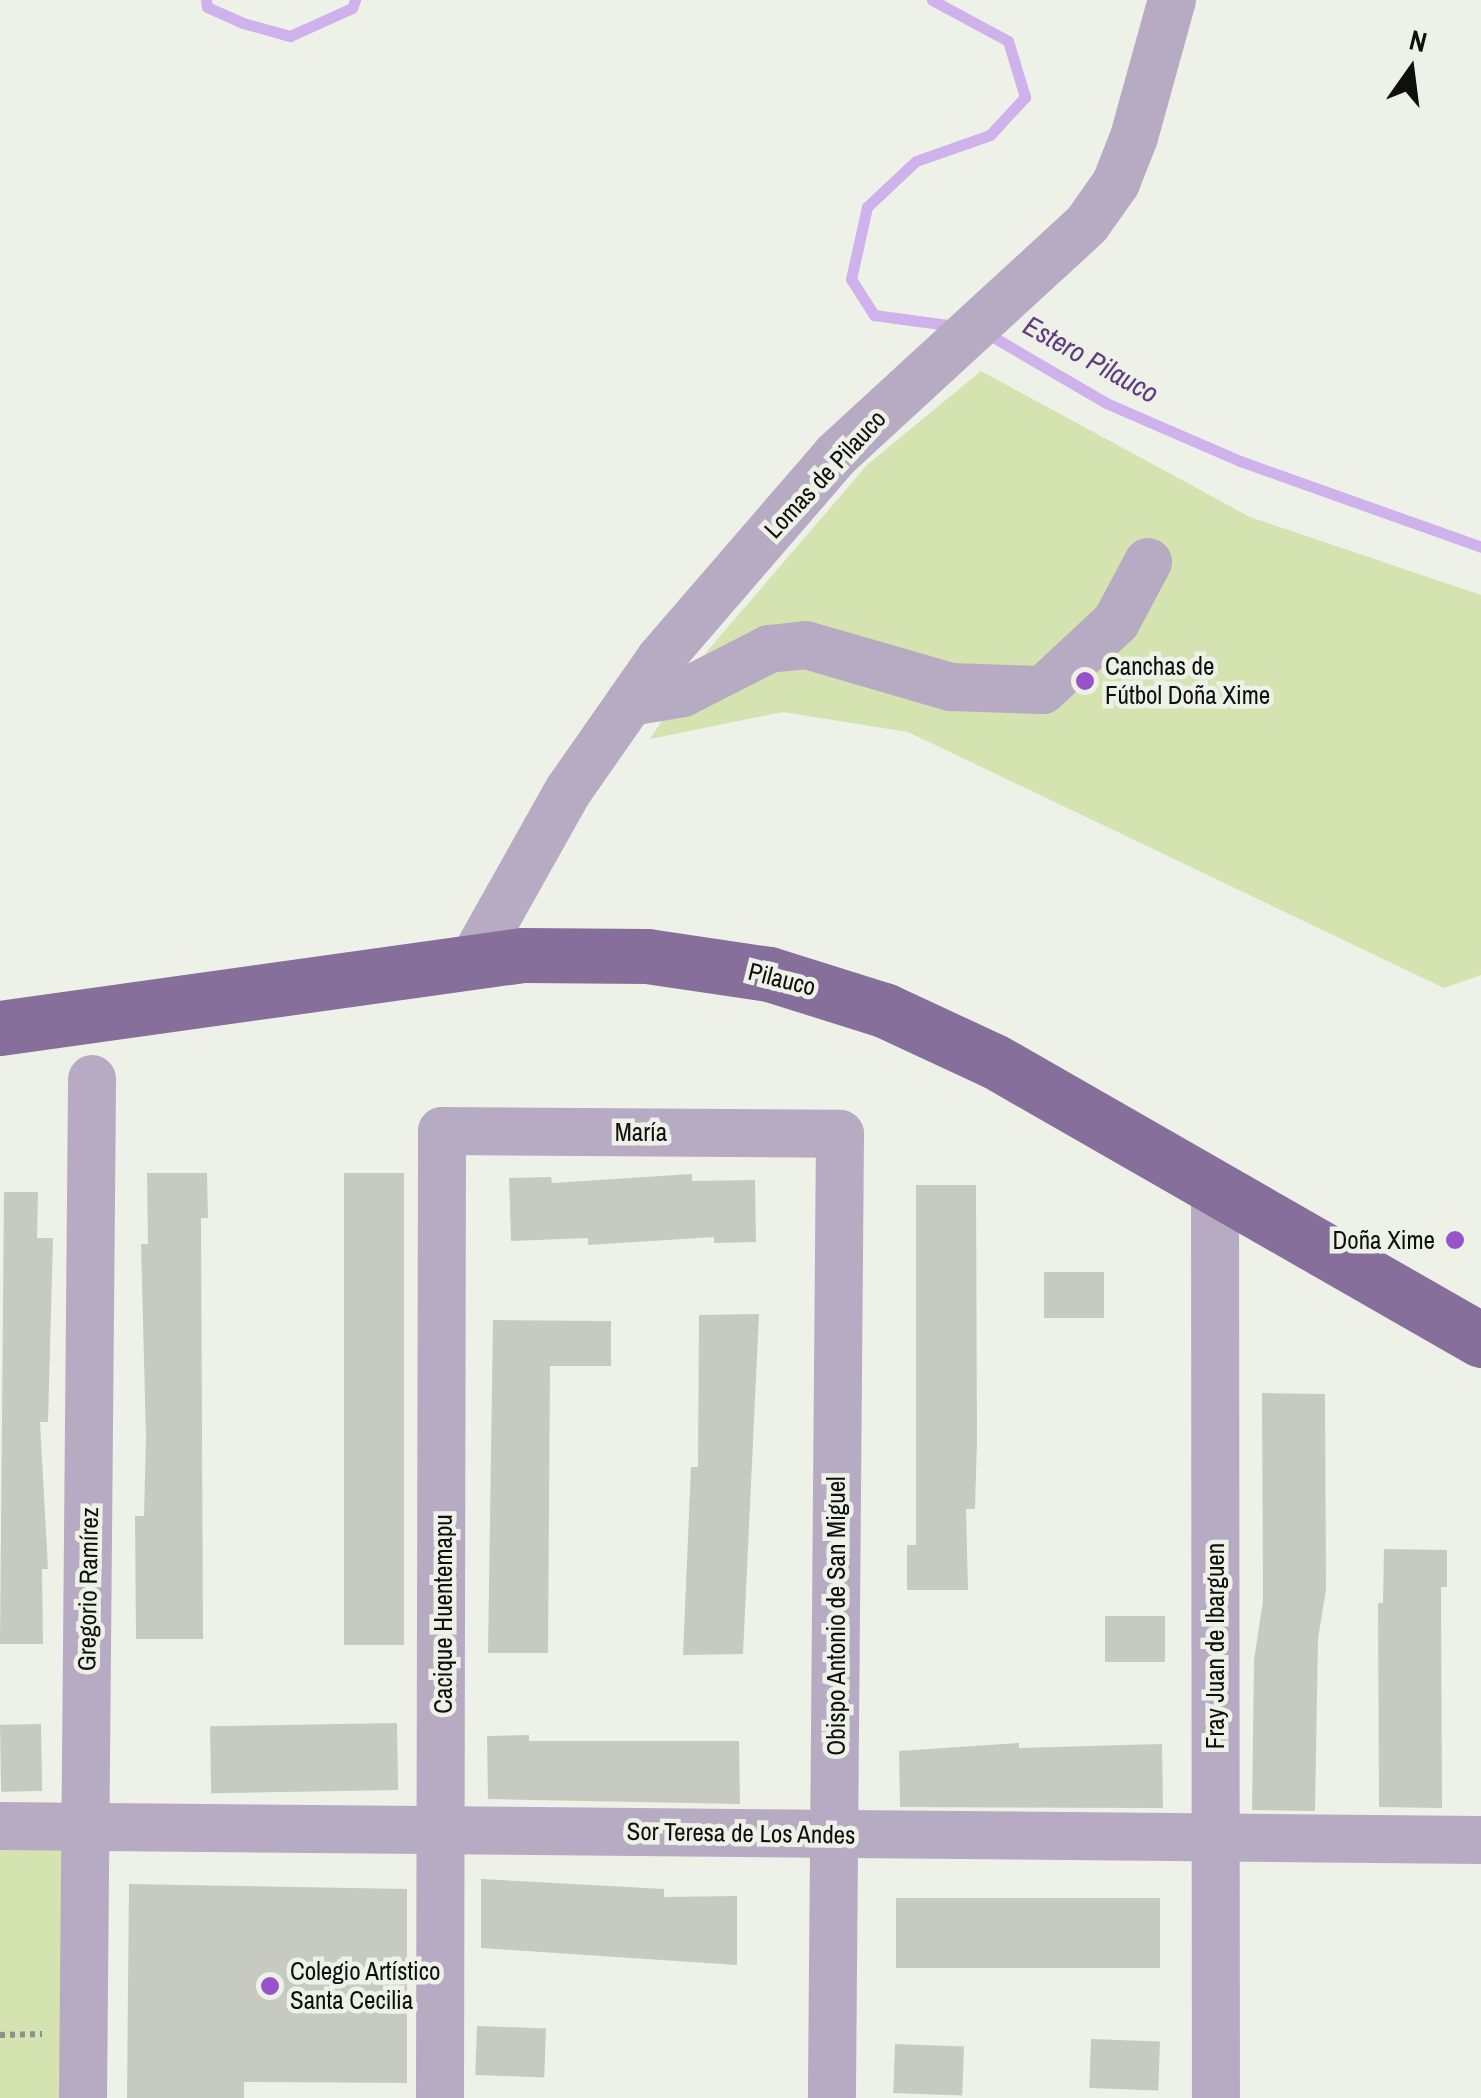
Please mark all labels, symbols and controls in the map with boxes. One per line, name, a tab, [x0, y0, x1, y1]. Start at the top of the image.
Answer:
north arrow	[1361, 20, 1461, 120]
text: N	[1406, 20, 1431, 61]
water label: Estero Pilauco	[1018, 308, 1164, 410]
street label: Lomas de Pilauco	[758, 404, 892, 544]
place label: Canchas de Fútbol Doña Xime	[1105, 652, 1270, 711]
marker: Canchas de Fútbol Doña Xime	[1074, 670, 1096, 692]
street label: Pilauco	[745, 956, 819, 1002]
street label: María	[615, 1117, 667, 1147]
place label: Doña Xime	[1332, 1225, 1435, 1255]
marker: Doña Xime	[1444, 1229, 1466, 1251]
street label: Obispo Antonio de San Miguel	[821, 1476, 851, 1756]
street label: Gregorio Ramírez	[72, 1507, 104, 1671]
street label: Cacique Huentemapu	[428, 1514, 458, 1714]
street label: Fray Juan de Ibarguen	[1200, 1543, 1230, 1749]
street label: Sor Teresa de Los Andes	[626, 1816, 856, 1850]
place label: Colegio Artístico Santa Cecilia	[290, 1957, 442, 2016]
marker: Colegio Artístico Santa Cecilia	[259, 1975, 281, 1997]

